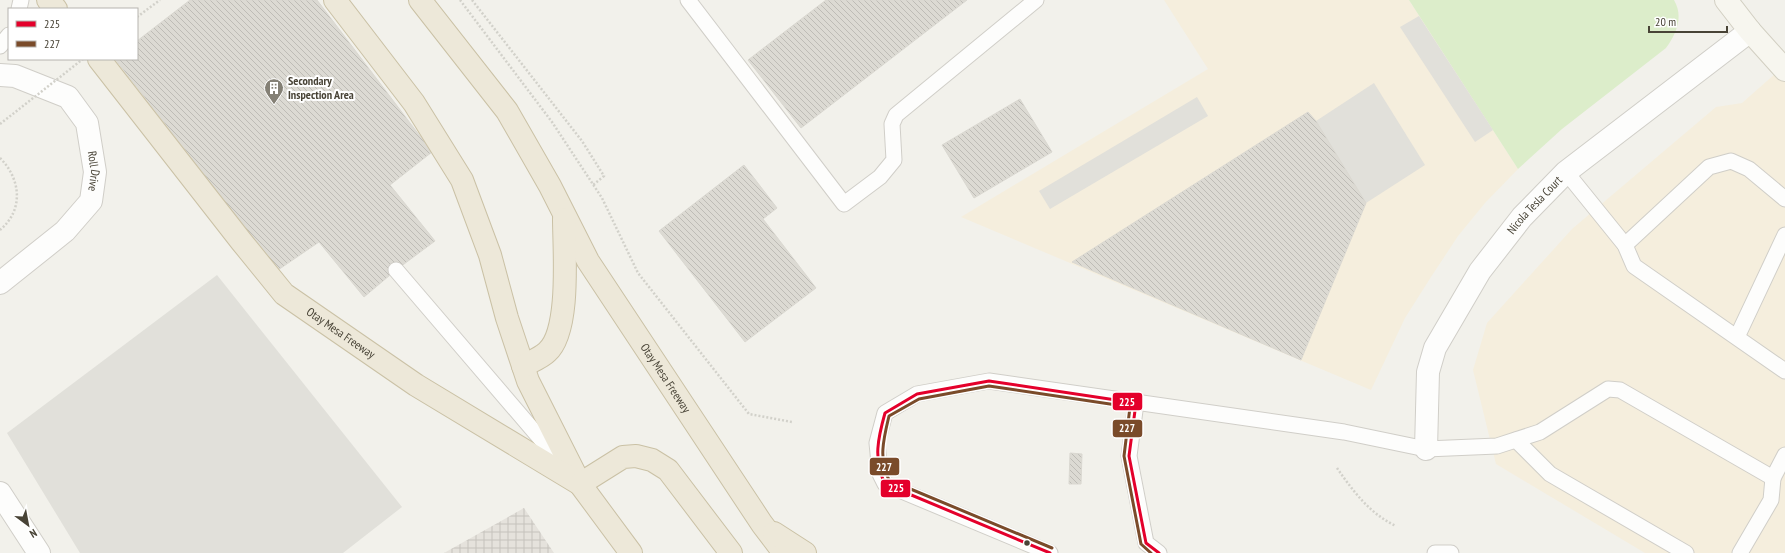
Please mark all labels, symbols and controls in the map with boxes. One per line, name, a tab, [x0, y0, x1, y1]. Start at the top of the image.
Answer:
legend	[8, 8, 138, 60]
scale bar	[1649, 8, 1727, 34]
text: 20 m	[1655, 14, 1676, 29]
text: 225	[44, 16, 60, 31]
text: 227	[44, 36, 60, 51]
place label: Secondary Inspection Area	[288, 73, 354, 102]
building icon: Secondary Inspection Area	[263, 77, 285, 105]
street label: Roll Drive	[85, 150, 103, 192]
street label: Nicola Tesla Court	[1504, 172, 1565, 237]
street label: Otay Mesa Freeway	[304, 304, 379, 362]
street label: Otay Mesa Freeway	[638, 340, 694, 416]
line badge: 225	[1112, 392, 1143, 411]
text: 225	[1119, 395, 1135, 409]
line badge: 227	[1112, 419, 1143, 438]
text: 227	[1119, 421, 1135, 435]
line badge: 227	[869, 457, 900, 476]
text: 227	[876, 460, 892, 474]
line badge: 225	[880, 479, 911, 498]
text: 225	[888, 481, 904, 495]
north arrow	[8, 505, 48, 545]
text: N	[27, 526, 40, 541]
unlabelled marker	[1022, 538, 1032, 548]

